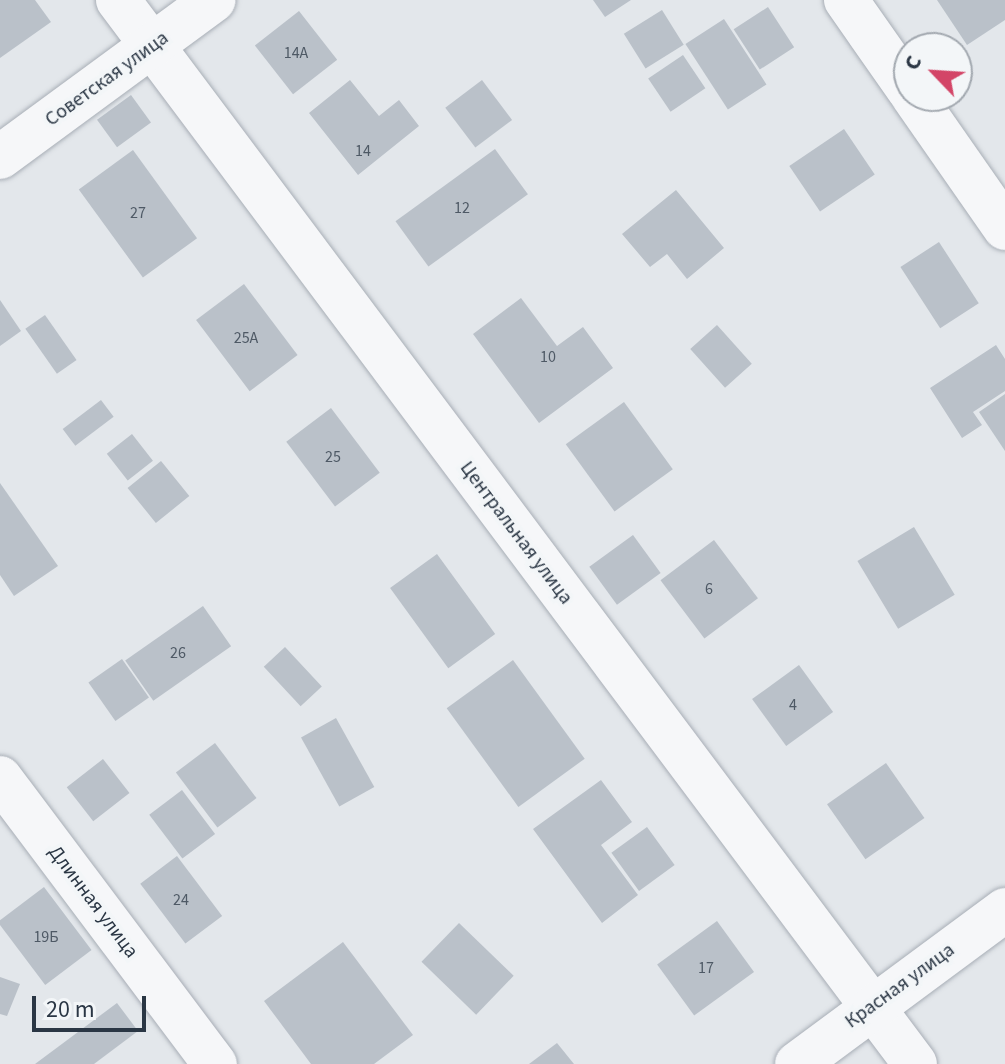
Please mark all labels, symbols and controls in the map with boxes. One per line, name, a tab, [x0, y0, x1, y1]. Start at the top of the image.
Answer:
street label: Советская улица	[41, 26, 173, 132]
north arrow	[893, 32, 973, 112]
house number: 14А	[284, 43, 308, 63]
text: С	[896, 50, 930, 75]
house number: 14	[355, 141, 371, 161]
house number: 12	[454, 198, 470, 218]
house number: 27	[130, 203, 146, 223]
house number: 25А	[234, 328, 258, 348]
house number: 10	[540, 347, 556, 367]
house number: 25	[325, 447, 341, 467]
street label: Центральная улица	[454, 457, 578, 609]
house number: 6	[705, 579, 713, 599]
house number: 26	[170, 643, 186, 663]
house number: 4	[789, 695, 797, 715]
street label: Длинная улица	[43, 841, 143, 963]
house number: 24	[173, 890, 189, 910]
house number: 19Б	[33, 927, 59, 947]
street label: Красная улица	[841, 938, 959, 1034]
house number: 17	[698, 958, 714, 978]
scale bar	[36, 980, 150, 1030]
text: 20 m	[46, 992, 95, 1027]

